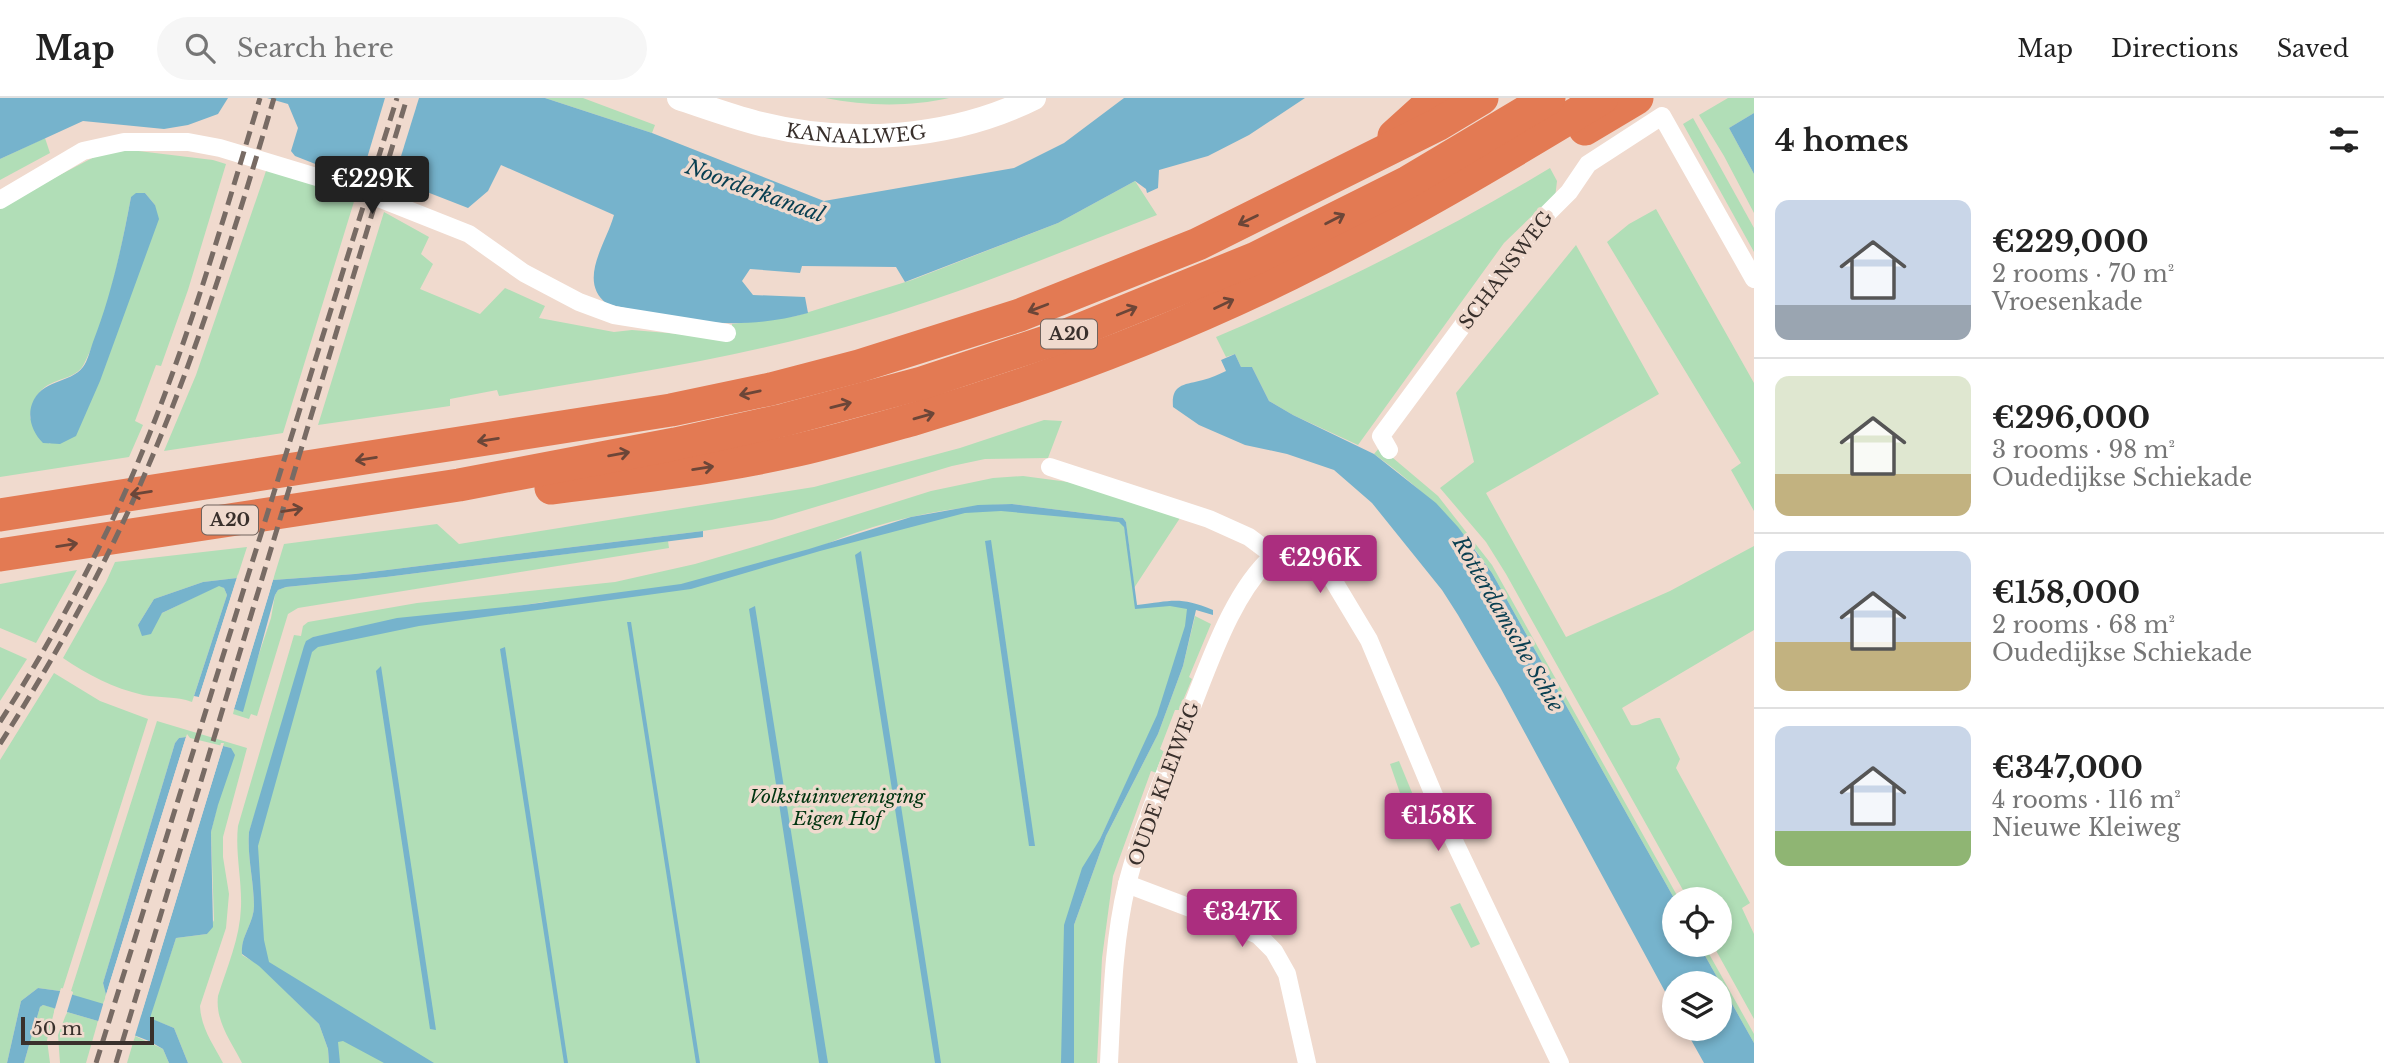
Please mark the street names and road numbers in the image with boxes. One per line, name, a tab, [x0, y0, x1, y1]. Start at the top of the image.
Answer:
street label: KANAALWEG	[784, 118, 928, 148]
street label: SCHANSWEG	[1454, 206, 1558, 333]
road number: A20	[1041, 320, 1097, 348]
road number: A20	[202, 506, 258, 534]
street label: OUDE KLEIWEG	[1124, 698, 1205, 869]

